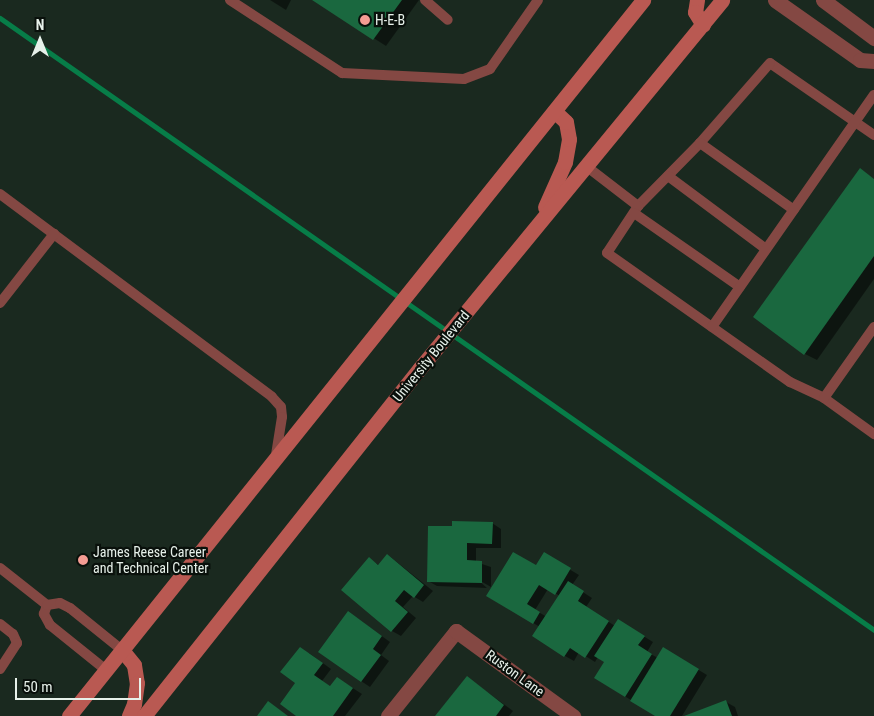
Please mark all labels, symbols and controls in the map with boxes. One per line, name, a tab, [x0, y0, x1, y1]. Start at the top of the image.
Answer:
place label: H-E-B	[375, 12, 405, 28]
marker: H-E-B	[359, 14, 371, 26]
north arrow	[15, 15, 65, 65]
text: N	[36, 17, 44, 33]
street label: University Boulevard	[389, 307, 473, 405]
place label: James Reese Career and Technical Center	[93, 544, 209, 576]
marker: James Reese Career and Technical Center	[77, 554, 89, 566]
street label: Ruston Lane	[482, 646, 548, 700]
scale bar	[18, 668, 144, 700]
text: 50 m	[23, 678, 53, 696]

